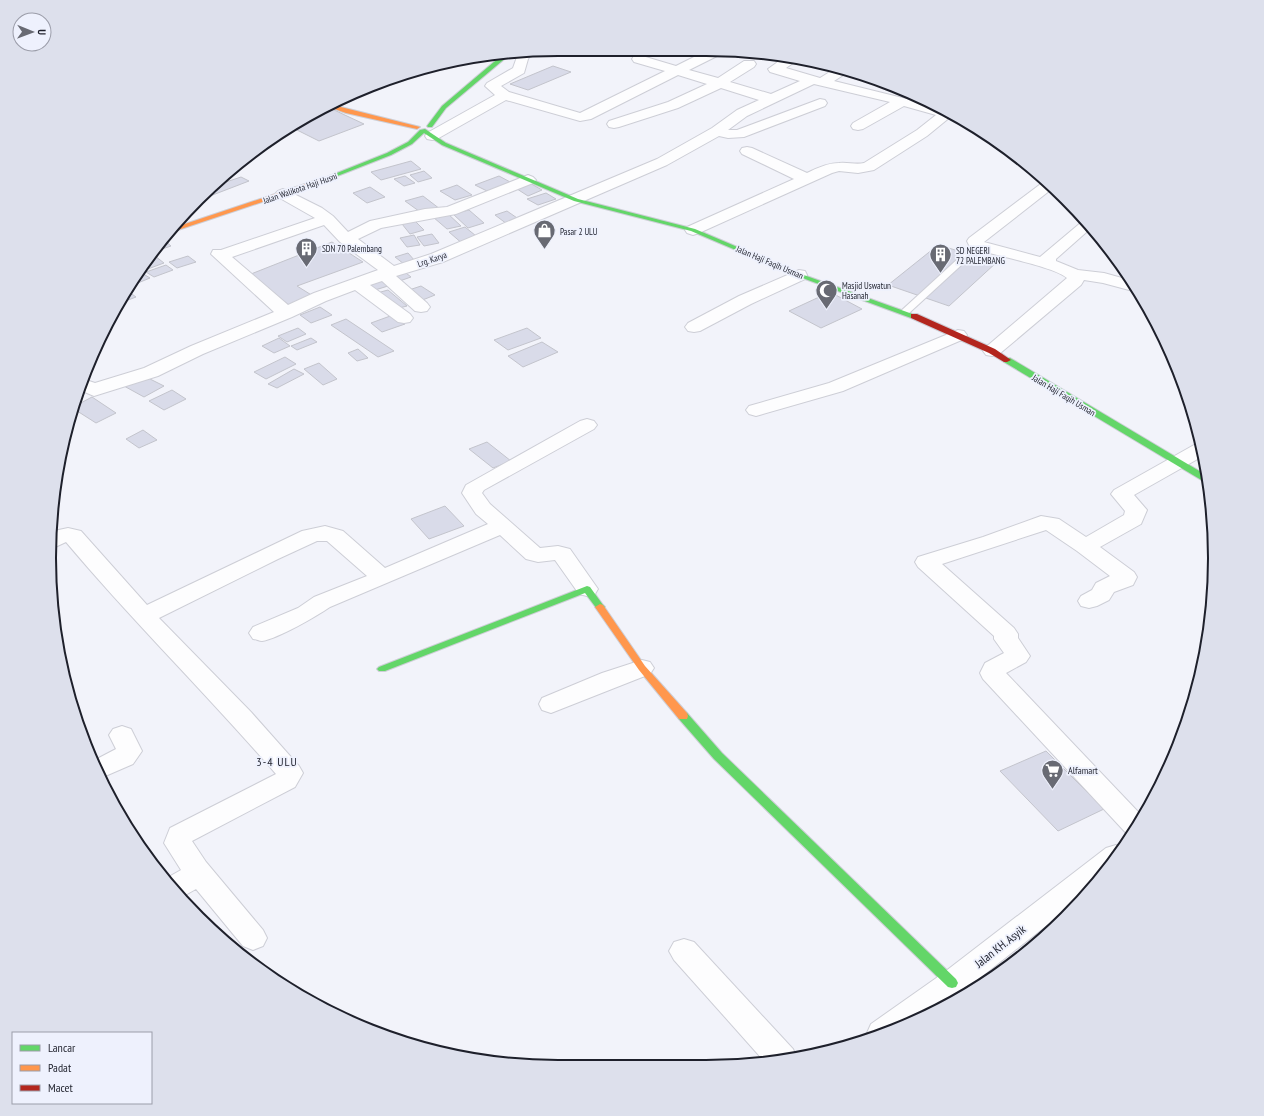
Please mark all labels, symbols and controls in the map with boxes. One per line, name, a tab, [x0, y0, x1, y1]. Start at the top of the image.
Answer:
north arrow	[12, 12, 52, 52]
text: U	[35, 29, 49, 35]
street label: Jalan Walikota Haji Husni	[261, 170, 339, 207]
shop icon: Pasar 2 ULU	[532, 218, 558, 251]
place label: Pasar 2 ULU	[560, 226, 598, 237]
building icon: SDN 70 Palembang	[293, 235, 319, 268]
building icon: SD NEGERI 72 PALEMBANG	[928, 242, 954, 275]
place label: SDN 70 Palembang	[322, 243, 382, 254]
street label: Jalan Haji Faqih Usman	[734, 243, 805, 282]
place label: SD NEGERI 72 PALEMBANG	[956, 245, 1006, 266]
street label: Lrg. Karya	[416, 249, 448, 269]
mosque icon: Masjid Uswatun Hasanah	[813, 277, 839, 310]
place label: Masjid Uswatun Hasanah	[842, 280, 891, 301]
street label: Jalan Haji Faqih Usman	[1029, 371, 1098, 419]
district label: 3-4 ULU	[256, 754, 298, 769]
supermarket icon: Alfamart	[1039, 757, 1065, 790]
place label: Alfamart	[1068, 764, 1098, 777]
street label: Jalan KH. Asyik	[971, 921, 1029, 971]
legend	[12, 1032, 152, 1104]
text: Lancar	[48, 1040, 76, 1055]
text: Padat	[48, 1060, 72, 1075]
text: Macet	[48, 1080, 73, 1095]

